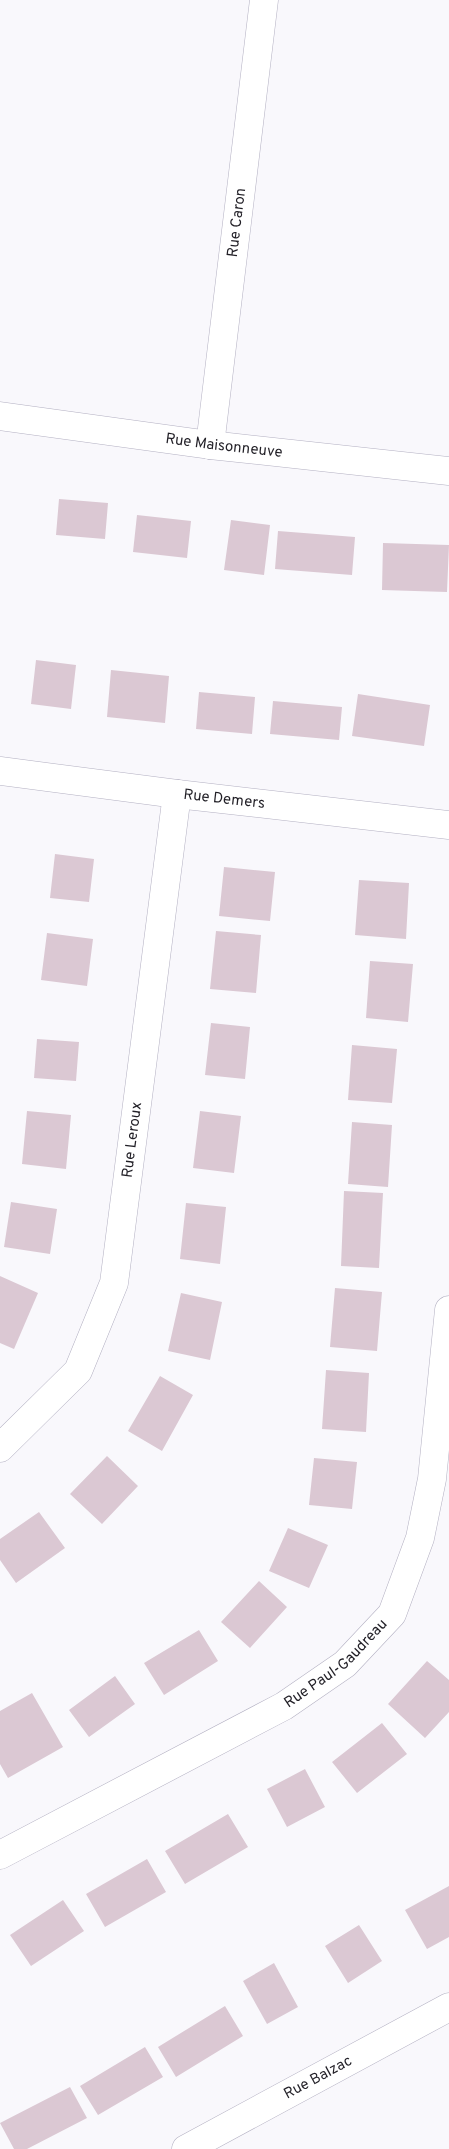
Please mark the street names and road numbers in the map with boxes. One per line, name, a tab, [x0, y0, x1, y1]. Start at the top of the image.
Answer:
street label: Rue Caron	[223, 187, 251, 258]
street label: Rue Maisonneuve	[164, 429, 284, 462]
street label: Rue Demers	[182, 785, 266, 813]
street label: Rue Leroux	[118, 1100, 147, 1179]
street label: Rue Paul-Gaudreau	[280, 1615, 392, 1713]
street label: Rue Balzac	[281, 2052, 355, 2104]

